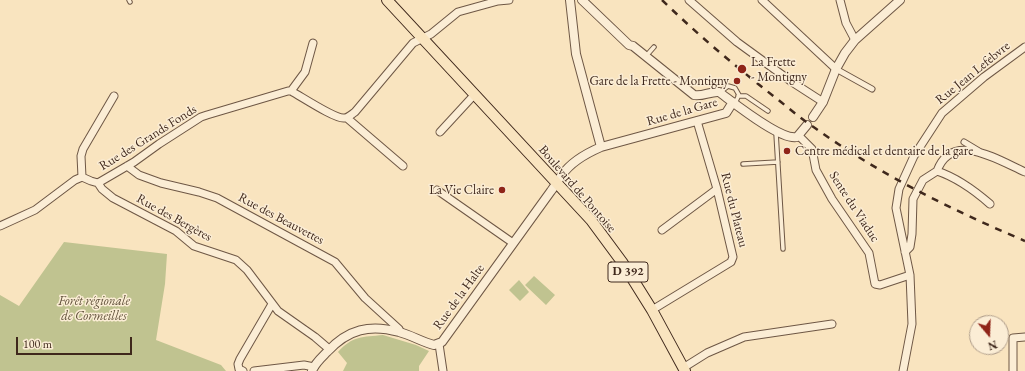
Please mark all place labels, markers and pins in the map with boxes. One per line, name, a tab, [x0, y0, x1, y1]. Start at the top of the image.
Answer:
place label: La Frette - Montigny	[751, 54, 807, 85]
marker: La Frette - Montigny	[736, 63, 748, 75]
place label: Gare de la Frette - Montigny	[589, 73, 729, 89]
marker: Gare de la Frette - Montigny	[732, 76, 742, 86]
place label: Centre médical et dentaire de la gare	[795, 143, 973, 159]
marker: Centre médical et dentaire de la gare	[782, 146, 792, 156]
place label: La Vie Claire	[429, 182, 494, 198]
marker: La Vie Claire	[497, 185, 507, 195]

